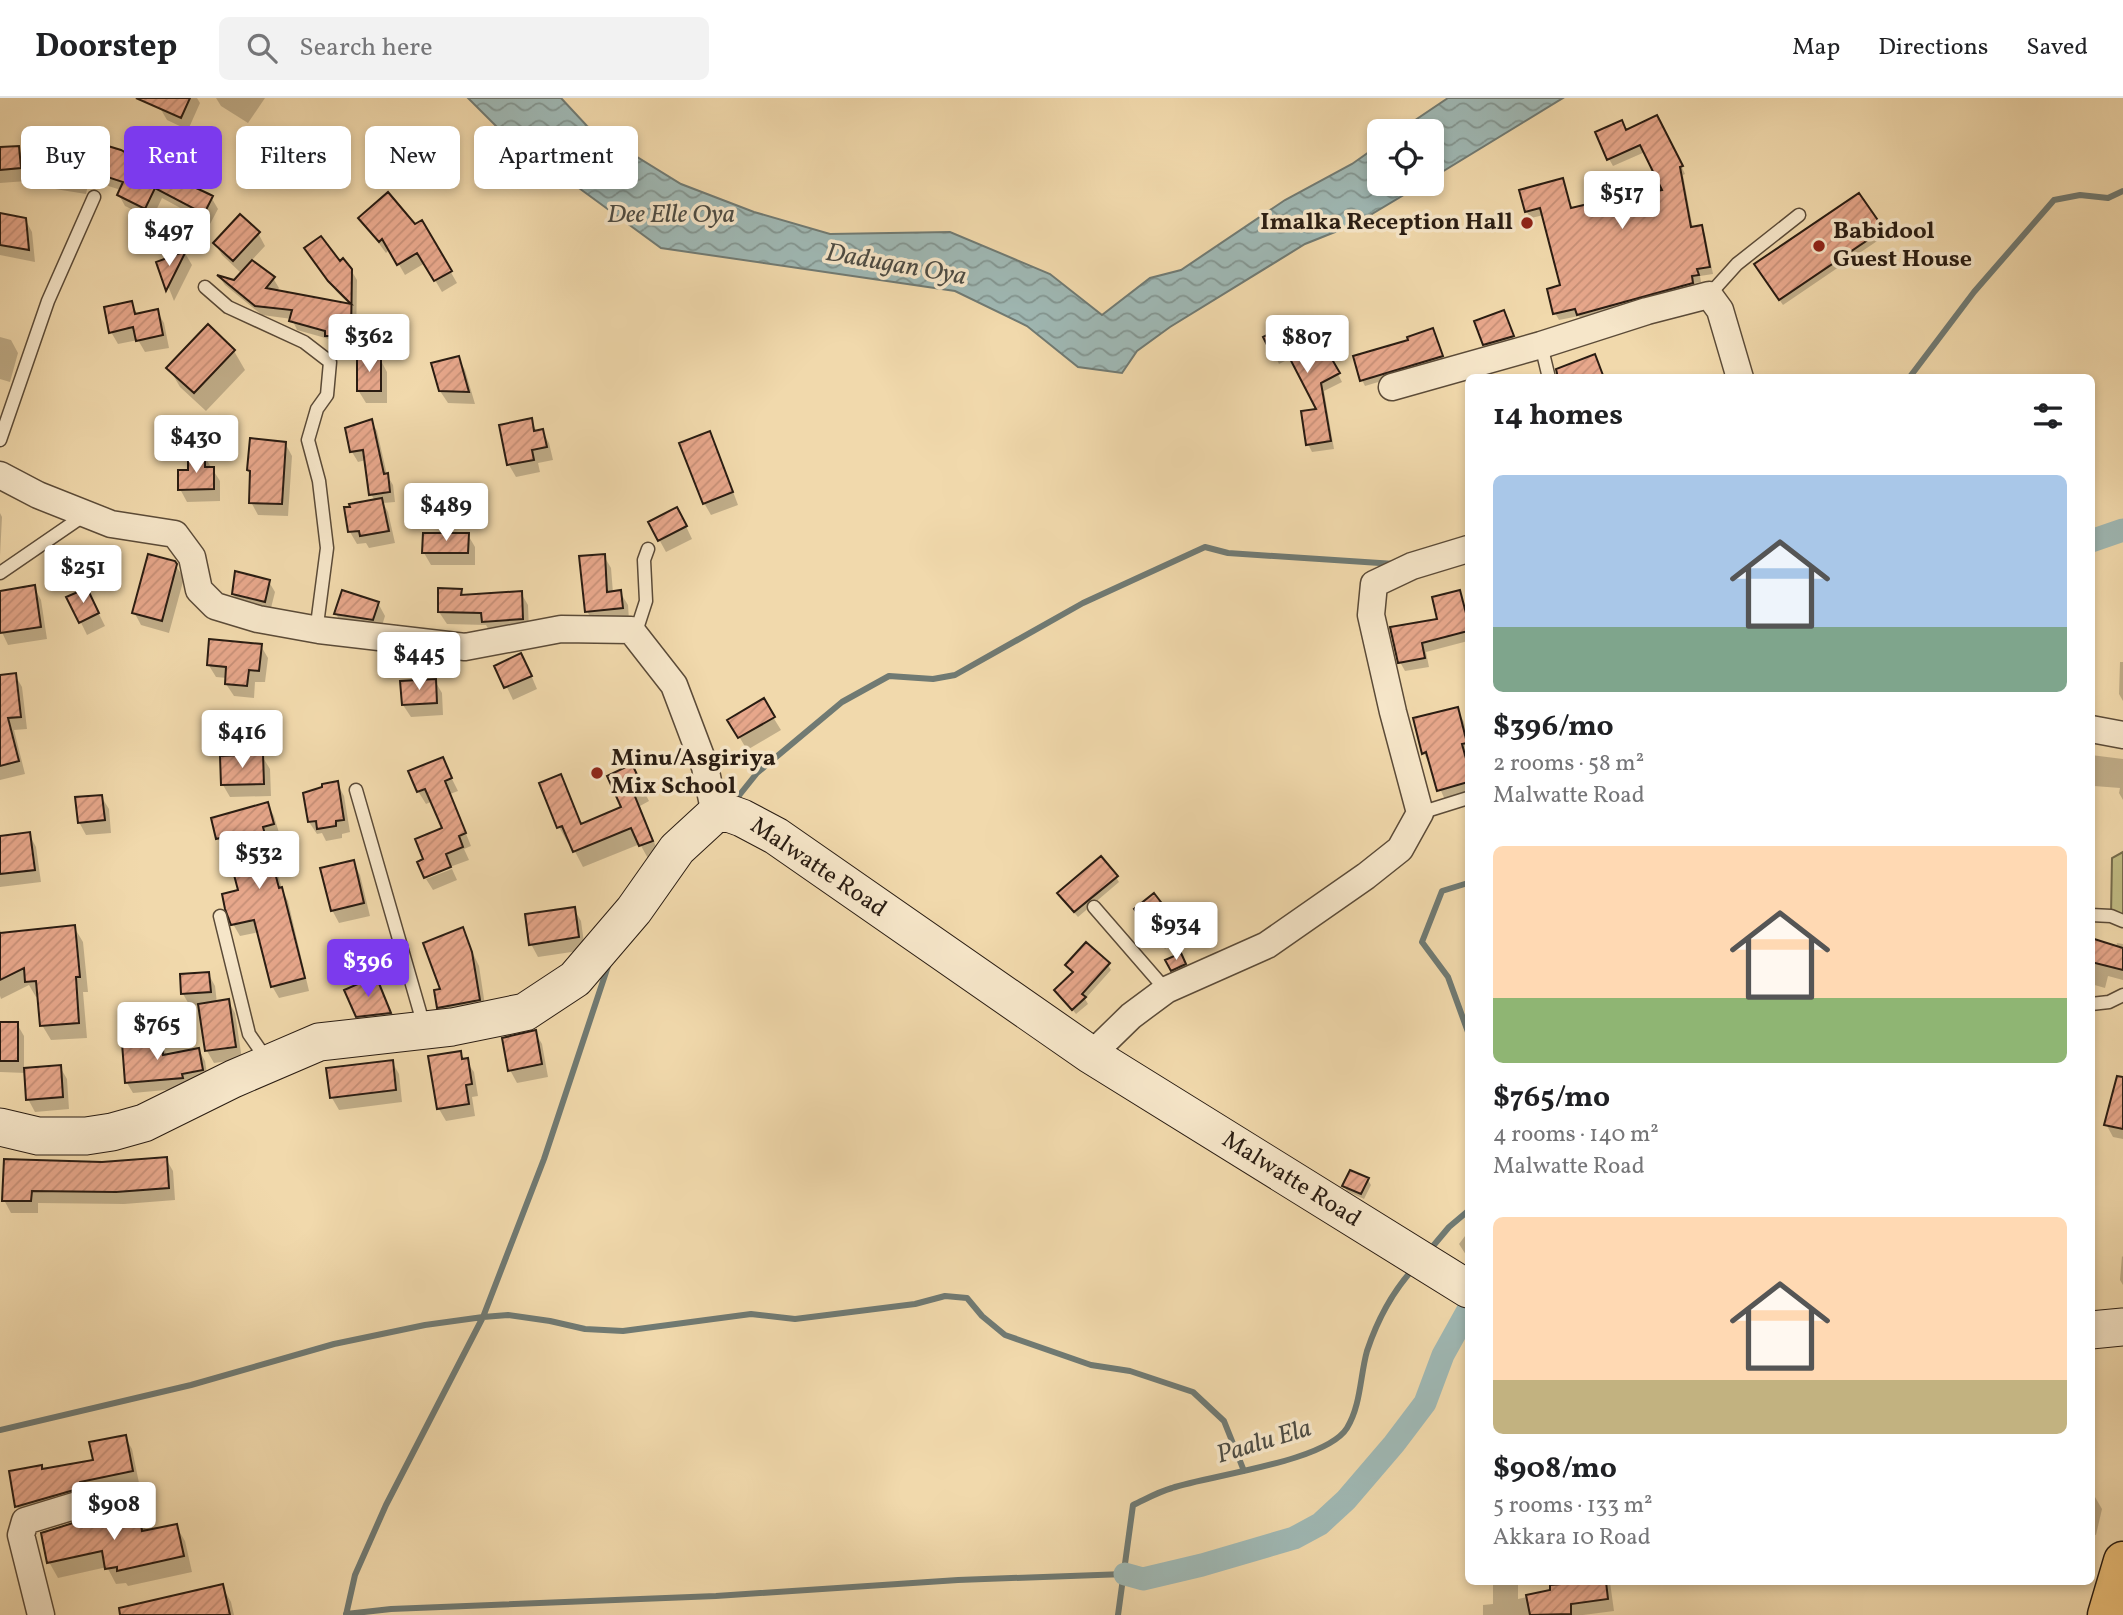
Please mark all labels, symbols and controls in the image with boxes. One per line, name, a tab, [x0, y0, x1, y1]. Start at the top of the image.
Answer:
search box	[219, 17, 709, 80]
text: Doorstep	[35, 25, 177, 71]
icon: search	[243, 29, 281, 67]
text: Search here	[299, 30, 433, 66]
text: Map	[1792, 31, 1840, 65]
text: Directions	[1878, 31, 1988, 65]
text: Saved	[2026, 31, 2088, 65]
map controls	[1367, 119, 1444, 196]
button: locate	[1367, 119, 1444, 196]
chip: Buy	[21, 126, 110, 189]
chip: Rent	[124, 126, 222, 189]
chip: Filters	[236, 126, 351, 189]
chip: New	[365, 126, 460, 189]
chip: Apartment	[474, 126, 638, 189]
pin: $517	[1581, 172, 1663, 231]
text: $517	[1600, 178, 1644, 210]
water label: Dee Elle Oya	[607, 197, 735, 233]
place label: Imalka Reception Hall	[1260, 206, 1513, 240]
pin: $497	[128, 208, 210, 268]
text: $497	[144, 215, 194, 247]
marker: Imalka Reception Hall	[1519, 215, 1535, 231]
place label: Babidool Guest House	[1833, 215, 1972, 277]
water label: Dadugan Oya	[823, 235, 969, 295]
marker: Babidool Guest House	[1811, 238, 1827, 254]
pin: $362	[328, 314, 410, 374]
pin: $807	[1266, 316, 1348, 375]
text: $362	[344, 321, 394, 353]
text: $807	[1282, 322, 1332, 354]
text: 14 homes	[1493, 395, 1623, 437]
icon: filters	[2029, 397, 2067, 435]
pin: $430	[155, 416, 237, 475]
text: $430	[170, 422, 222, 454]
pin: $489	[405, 484, 487, 543]
text: $489	[420, 490, 472, 522]
icon: home	[1717, 521, 1843, 647]
pin: $251	[42, 546, 124, 605]
text: $251	[60, 552, 106, 584]
pin: $445	[378, 632, 460, 692]
text: $445	[393, 639, 445, 671]
text: $396/mo	[1493, 706, 1614, 748]
pin: $416	[201, 710, 283, 770]
text: $416	[218, 717, 266, 749]
place label: Minu/Asgiriya Mix School	[611, 742, 776, 804]
text: 2 rooms · 58 m²	[1493, 748, 1644, 780]
marker: Minu/Asgiriya Mix School	[589, 765, 605, 781]
text: Malwatte Road	[1493, 780, 1645, 812]
street label: Malwatte Road	[743, 810, 893, 926]
pin: $532	[218, 832, 300, 891]
text: $532	[235, 838, 283, 870]
icon: home	[1717, 892, 1843, 1018]
pin: $934	[1135, 902, 1217, 962]
text: $934	[1151, 909, 1201, 941]
pin: $396	[327, 940, 409, 999]
text: $396	[343, 946, 393, 978]
pin: $765	[116, 1002, 198, 1062]
text: $765	[133, 1009, 181, 1041]
text: $765/mo	[1493, 1077, 1610, 1119]
text: 4 rooms · 140 m²	[1493, 1119, 1659, 1151]
street label: Malwatte Road	[1215, 1124, 1367, 1236]
text: Malwatte Road	[1493, 1151, 1645, 1183]
icon: home	[1717, 1263, 1843, 1389]
water label: Paalu Ela	[1212, 1411, 1316, 1473]
text: $908/mo	[1493, 1448, 1617, 1490]
pin: $908	[73, 1482, 155, 1542]
text: $908	[88, 1489, 140, 1521]
text: 5 rooms · 133 m²	[1493, 1490, 1653, 1522]
text: Akkara 10 Road	[1493, 1522, 1651, 1554]

